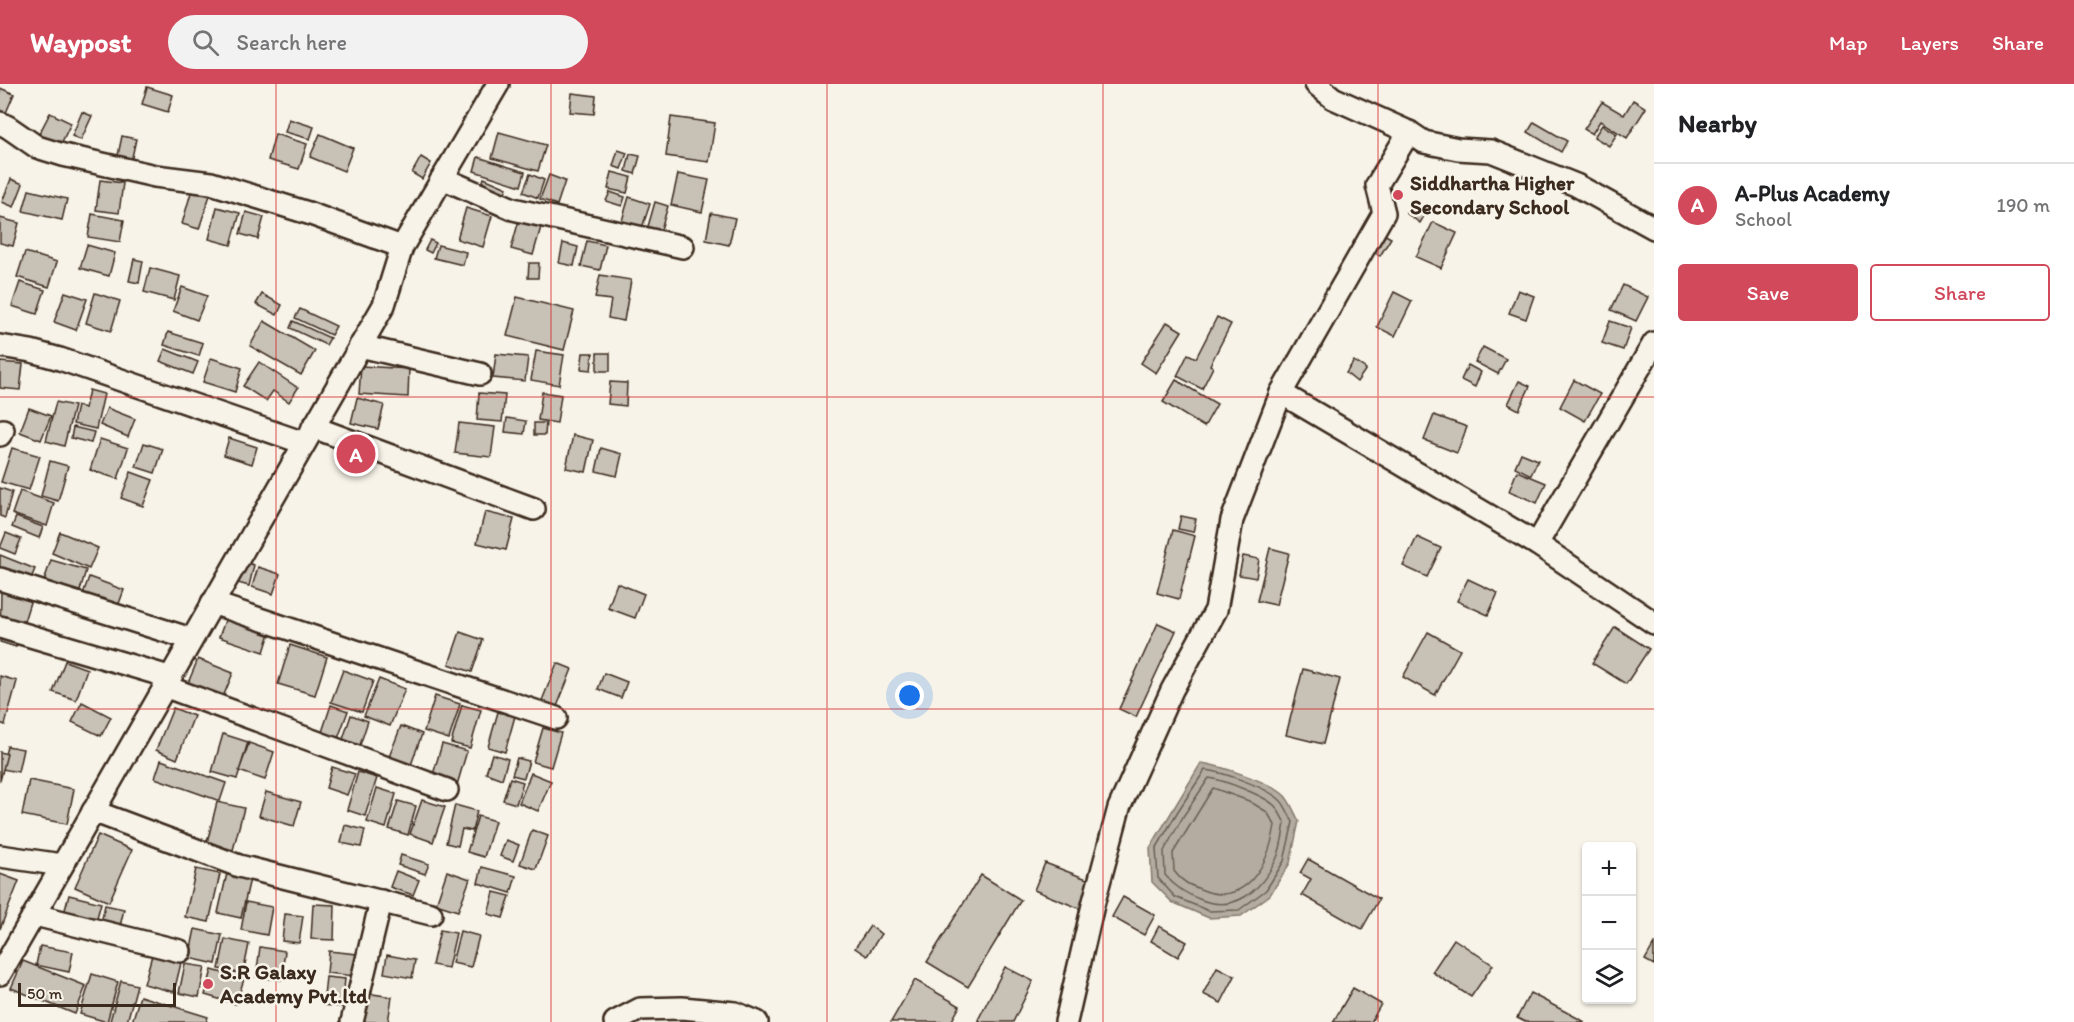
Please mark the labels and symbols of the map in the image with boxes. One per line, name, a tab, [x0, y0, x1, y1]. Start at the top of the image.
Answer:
place label: Siddhartha Higher Secondary School	[1410, 170, 1575, 220]
marker: Siddhartha Higher Secondary School	[1391, 188, 1405, 202]
pin: A	[336, 432, 376, 476]
your location	[895, 681, 924, 710]
place label: S.R Galaxy Academy Pvt.ltd	[219, 959, 368, 1009]
marker: S.R Galaxy Academy Pvt.ltd	[201, 977, 215, 991]
scale bar	[18, 980, 176, 1008]

